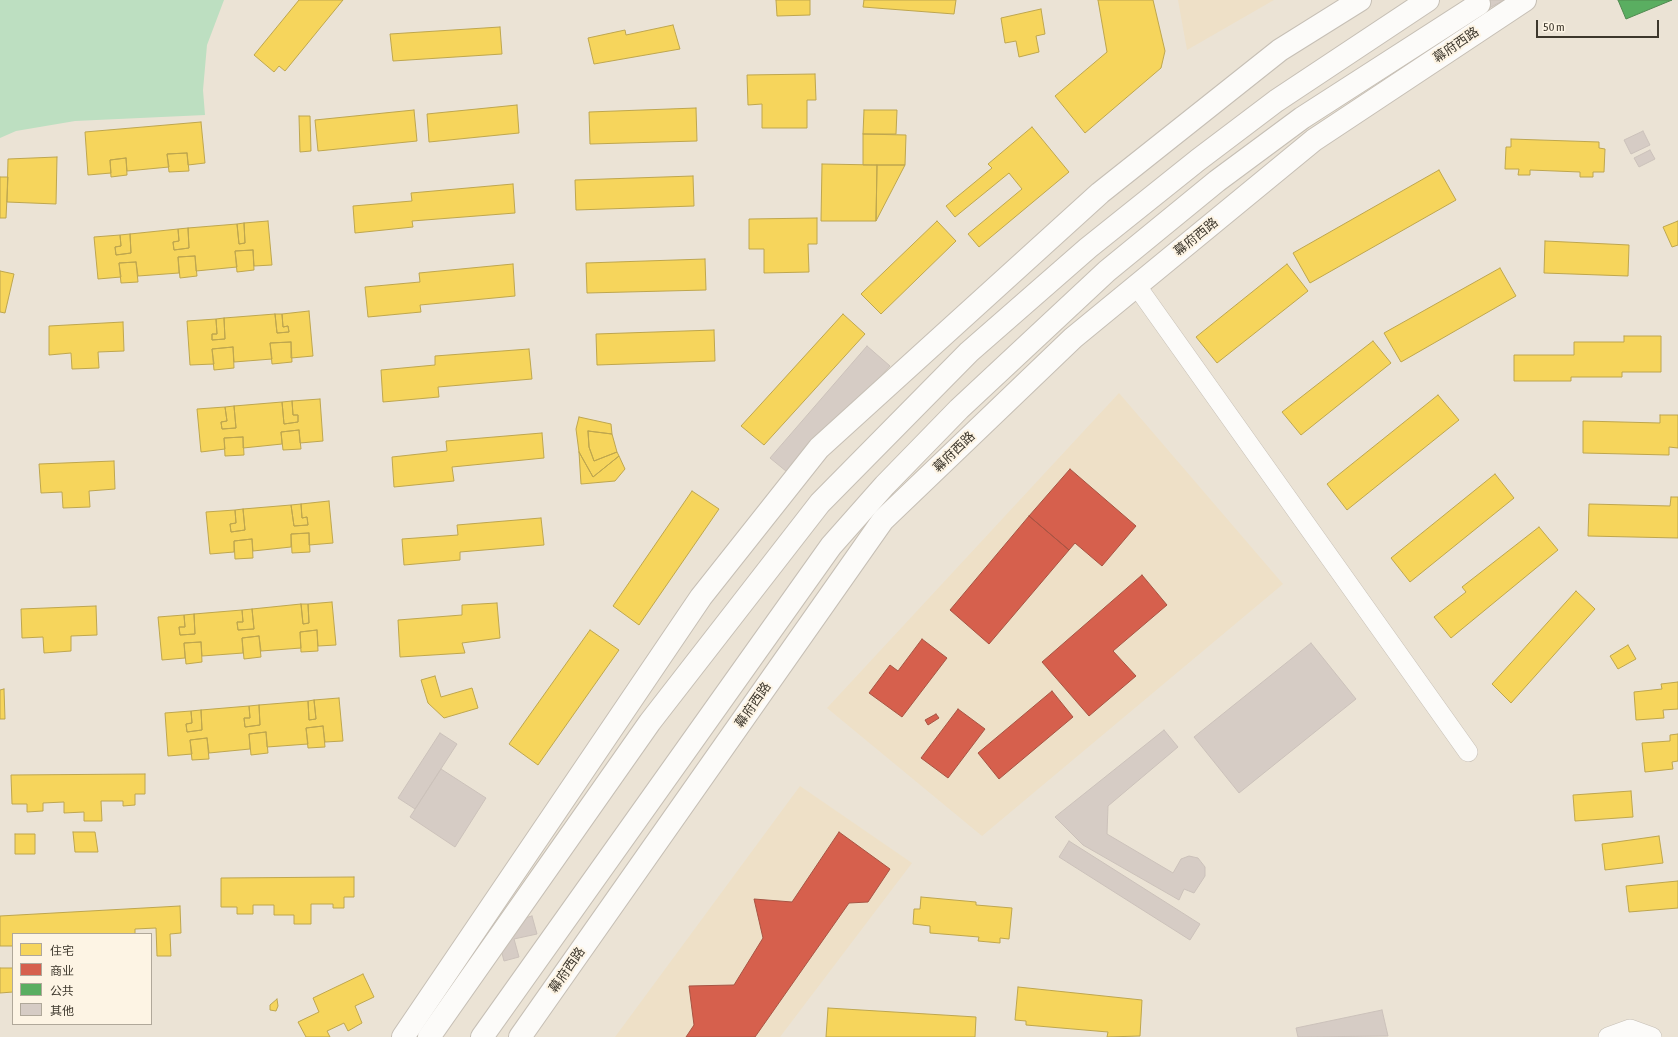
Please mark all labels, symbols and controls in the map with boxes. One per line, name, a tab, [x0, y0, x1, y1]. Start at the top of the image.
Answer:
scale bar	[1538, 12, 1661, 38]
text: 50 m	[1543, 20, 1565, 34]
street label: 幕府西路	[1430, 24, 1482, 66]
street label: 幕府西路	[1171, 215, 1221, 259]
street label: 幕府西路	[930, 428, 978, 476]
street label: 幕府西路	[732, 679, 774, 731]
legend	[12, 933, 152, 1025]
text: 住宅	[50, 944, 74, 958]
street label: 幕府西路	[546, 944, 588, 996]
text: 商业	[50, 964, 74, 978]
text: 公共	[50, 984, 74, 998]
text: 其他	[50, 1004, 74, 1018]

